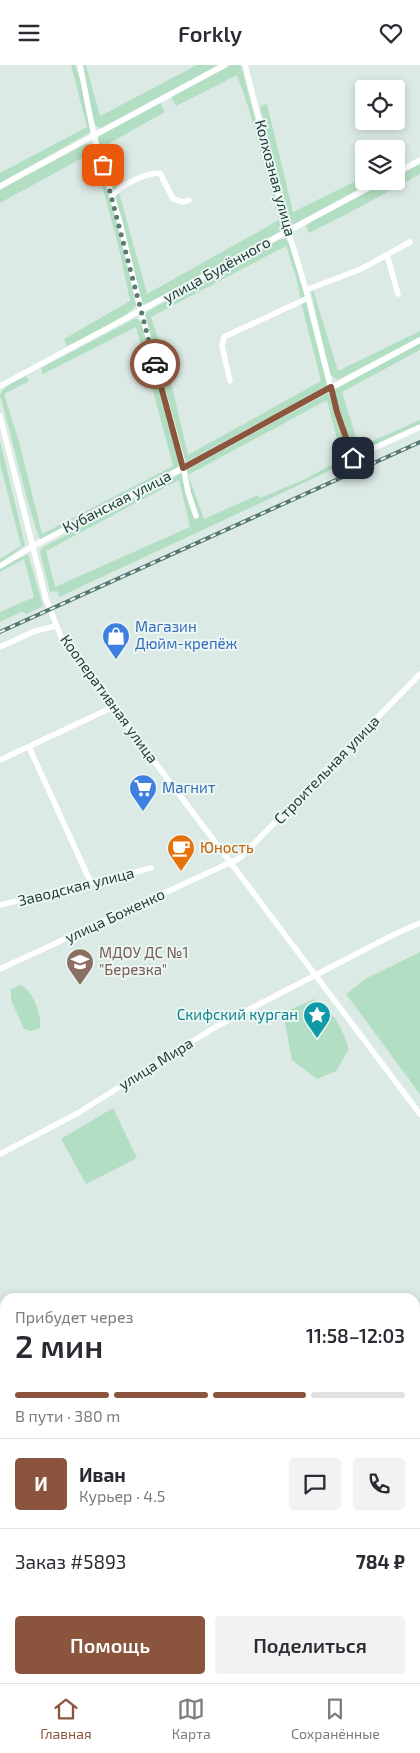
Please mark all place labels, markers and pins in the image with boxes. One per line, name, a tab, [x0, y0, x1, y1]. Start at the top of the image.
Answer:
pin	[82, 144, 124, 186]
pin	[332, 437, 374, 479]
place label: Магазин Дюйм-крепёж	[135, 617, 238, 652]
shop icon: Магазин Дюйм-крепёж	[101, 621, 131, 660]
supermarket icon: Магнит	[128, 773, 158, 812]
place label: Магнит	[162, 778, 215, 796]
cafe icon: Юность	[166, 833, 196, 872]
place label: Юность	[200, 838, 254, 856]
place label: МДОУ ДС №1 "Березка"	[99, 943, 188, 978]
school or university icon: МДОУ ДС №1 "Березка"	[65, 947, 95, 986]
place icon: Скифский курган	[302, 1000, 332, 1039]
place label: Скифский курган	[177, 1005, 298, 1024]

